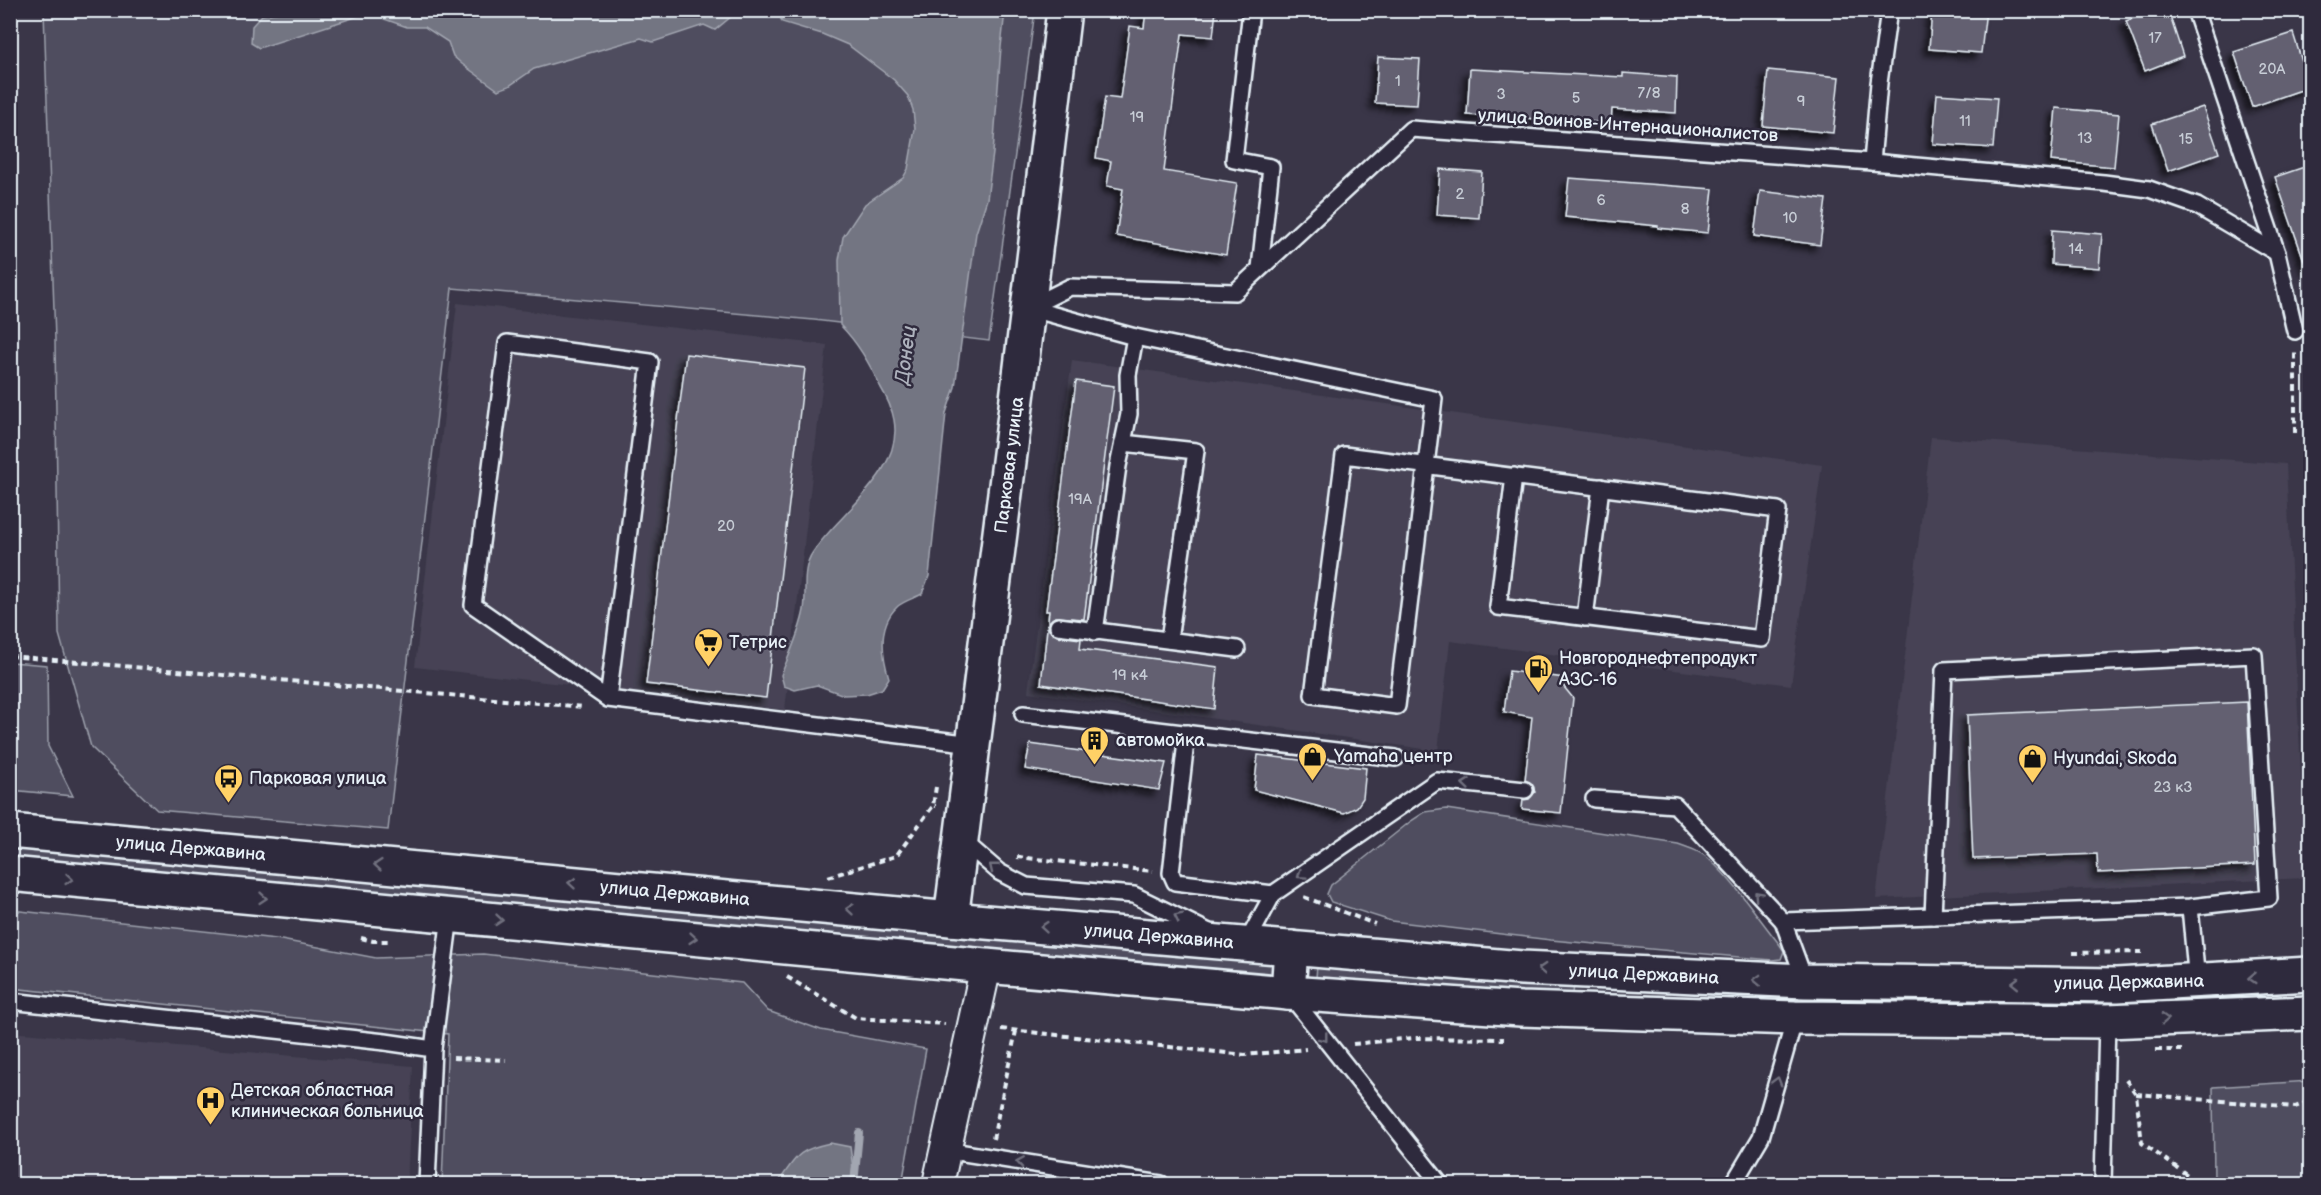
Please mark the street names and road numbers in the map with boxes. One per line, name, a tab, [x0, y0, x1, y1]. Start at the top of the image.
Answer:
street label: улица Воинов-Интернационалистов	[1477, 105, 1779, 147]
street label: Парковая улица	[991, 395, 1028, 535]
street label: улица Державина	[115, 831, 267, 866]
street label: улица Державина	[599, 876, 751, 911]
street label: улица Державина	[1083, 919, 1235, 954]
street label: улица Державина	[1568, 960, 1720, 989]
street label: улица Державина	[2054, 971, 2205, 994]

